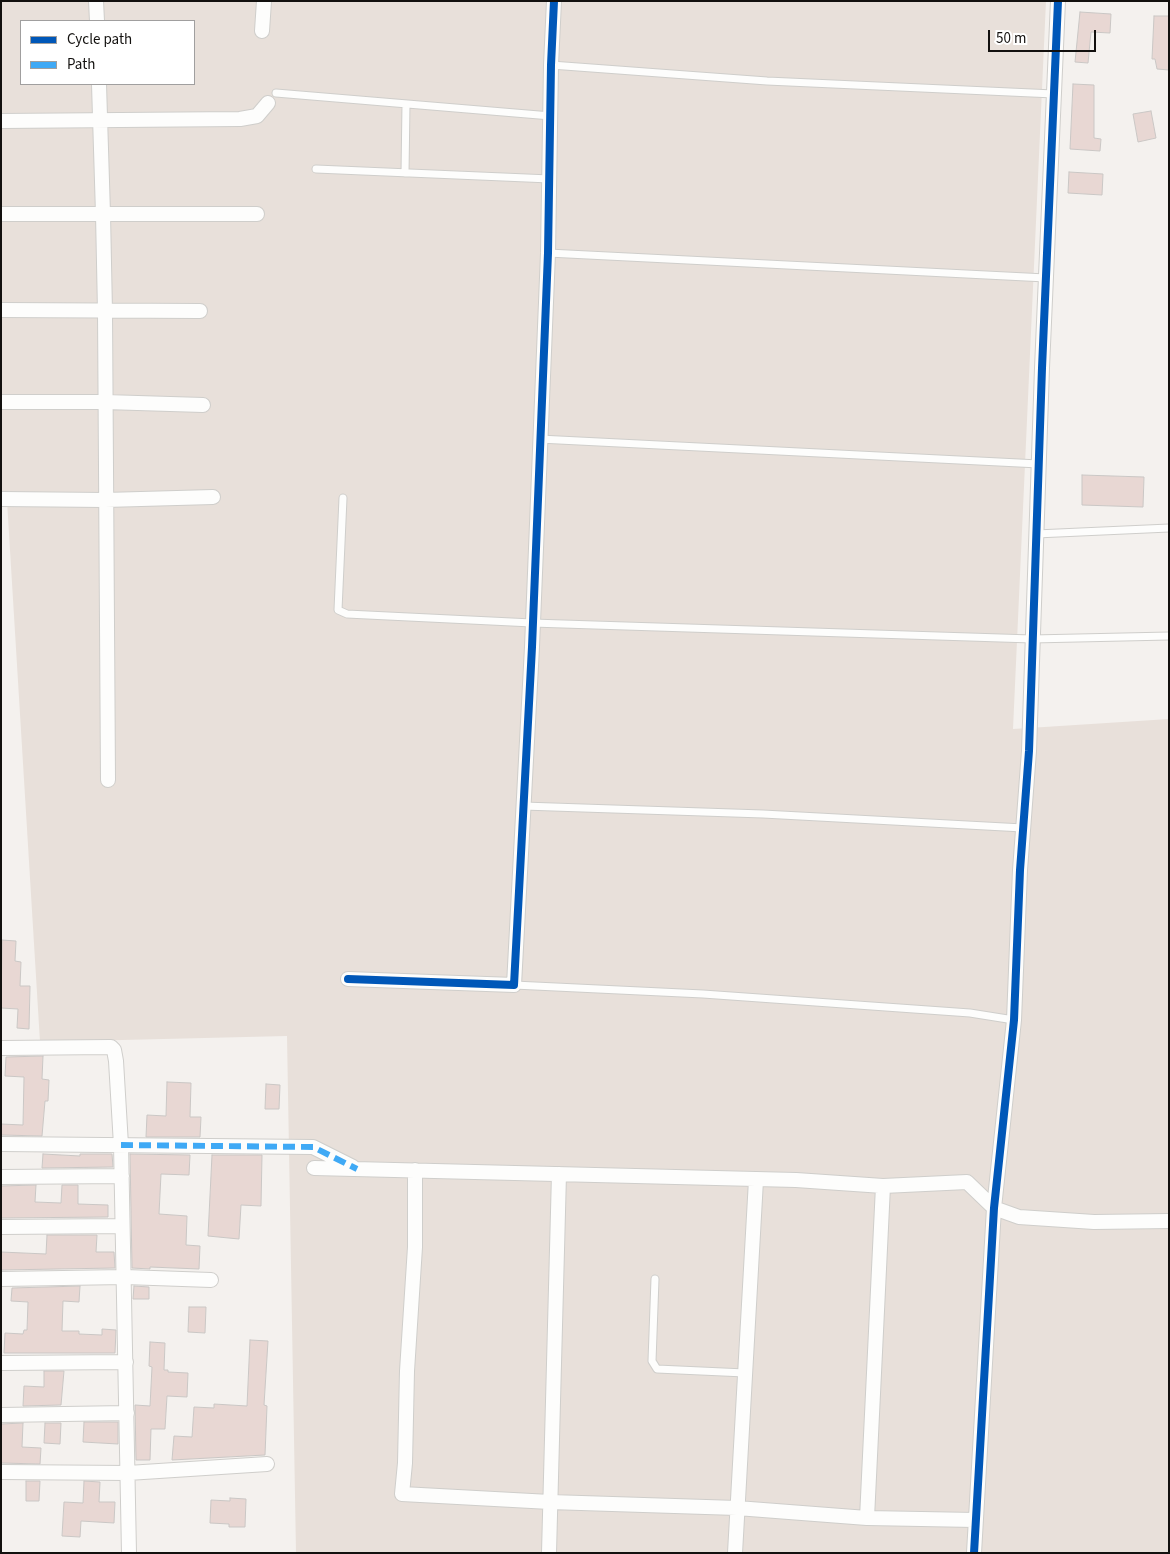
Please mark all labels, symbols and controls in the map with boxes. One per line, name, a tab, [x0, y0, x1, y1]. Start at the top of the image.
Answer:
legend	[20, 20, 195, 85]
scale bar	[990, 20, 1098, 52]
text: 50 m	[996, 28, 1026, 49]
text: Cycle path	[67, 29, 132, 50]
text: Path	[67, 54, 95, 75]

